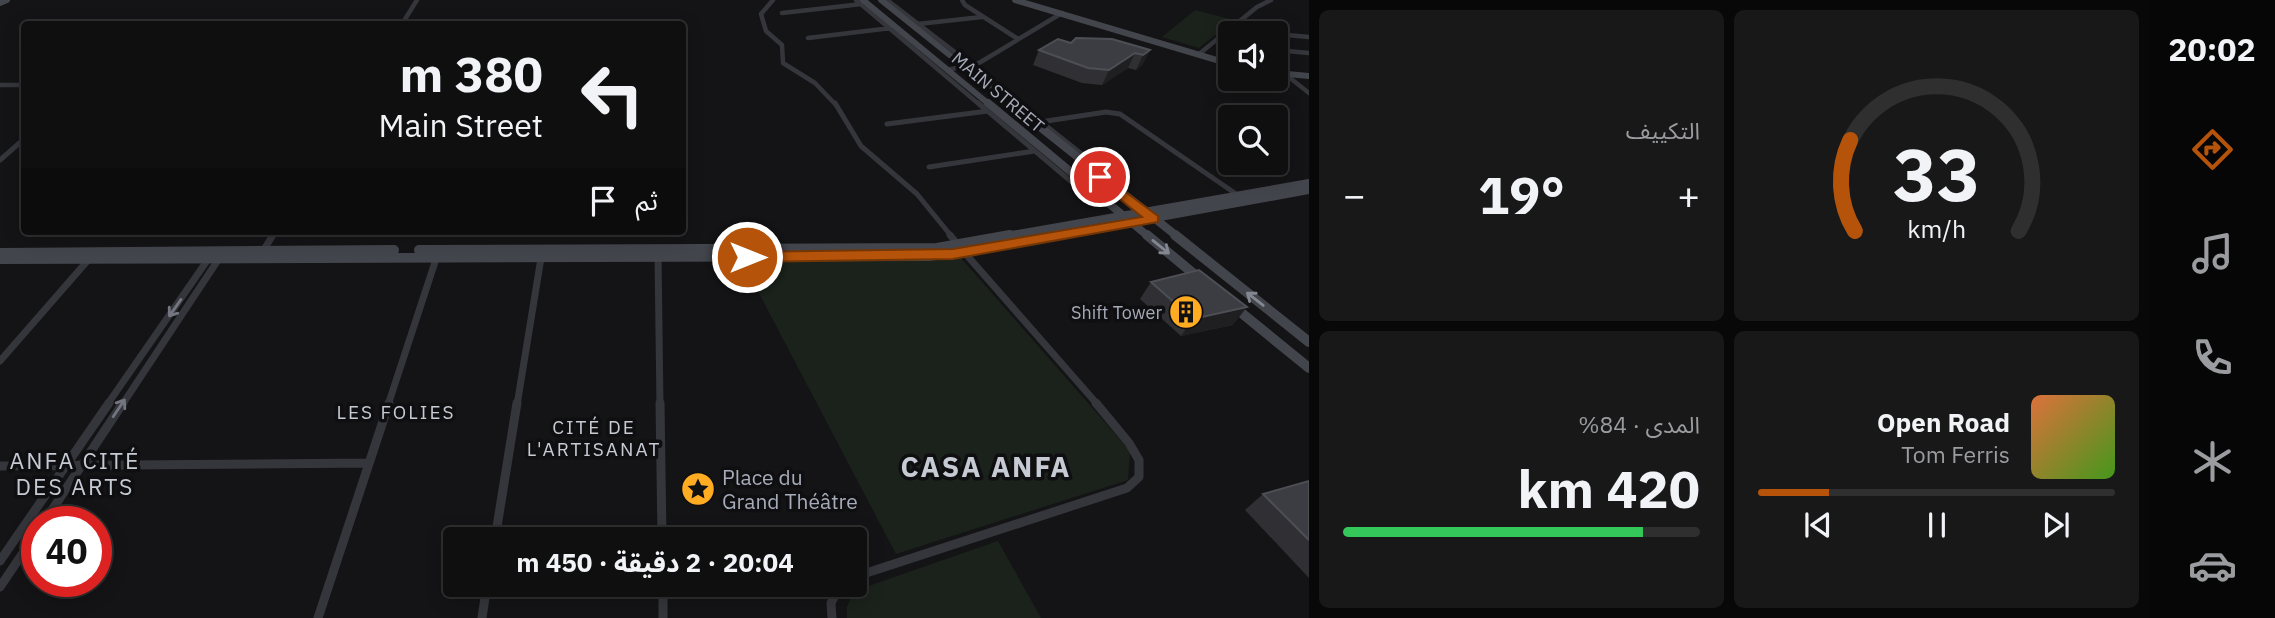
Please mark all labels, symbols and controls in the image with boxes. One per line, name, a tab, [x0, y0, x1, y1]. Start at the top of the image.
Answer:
map controls	[1218, 21, 1288, 175]
button: sound	[1218, 21, 1288, 91]
text: 20:02	[2168, 28, 2256, 70]
text: 380 m	[399, 42, 543, 105]
street label: MAIN STREET	[947, 47, 1049, 137]
icon: left	[567, 49, 658, 140]
text: Main Street	[378, 104, 543, 146]
button: search	[1218, 105, 1288, 175]
text: التكييف	[1626, 115, 1700, 145]
icon: directions	[2188, 125, 2237, 174]
text: 33	[1893, 127, 1980, 222]
pin	[1070, 147, 1130, 207]
icon: arrive	[1081, 158, 1119, 196]
text: 19°	[1478, 161, 1565, 228]
text: −	[1343, 170, 1366, 219]
text: +	[1677, 170, 1700, 219]
icon: arrive	[584, 182, 622, 220]
text: ثم	[636, 183, 658, 217]
text: km/h	[1907, 212, 1966, 245]
position arrow	[710, 220, 784, 294]
icon: music	[2188, 229, 2237, 278]
one-way arrow	[1151, 239, 1169, 255]
one-way arrow	[1247, 292, 1265, 307]
building icon: Shift Tower	[1167, 293, 1205, 331]
one-way arrow	[167, 298, 182, 317]
place label: Shift Tower	[1071, 301, 1162, 324]
icon: phone	[2188, 333, 2237, 382]
one-way arrow	[113, 399, 127, 419]
district label: LES FOLIES	[336, 400, 456, 424]
text: Open Road	[1877, 405, 2010, 439]
text: المدى · 84%	[1578, 409, 1700, 439]
district label: CITÉ DE L'ARTISANAT	[527, 415, 661, 461]
icon: climate	[2188, 437, 2237, 486]
text: Tom Ferris	[1901, 439, 2010, 469]
district label: ANFA CITÉ DES ARTS	[10, 445, 140, 501]
district label: CASA ANFA	[900, 448, 1072, 485]
text: 420 km	[1518, 455, 1700, 522]
place label: Place du Grand Théâtre	[722, 463, 858, 515]
place icon: Place du Grand Théâtre	[679, 470, 717, 508]
speed limit sign: 40	[21, 506, 112, 597]
icon: previous	[1799, 506, 1837, 544]
icon: pause	[1918, 506, 1956, 544]
icon: next	[2037, 506, 2075, 544]
icon: car	[2188, 541, 2237, 590]
text: 20:04 · 2 دقيقة · 450 m	[516, 545, 794, 579]

